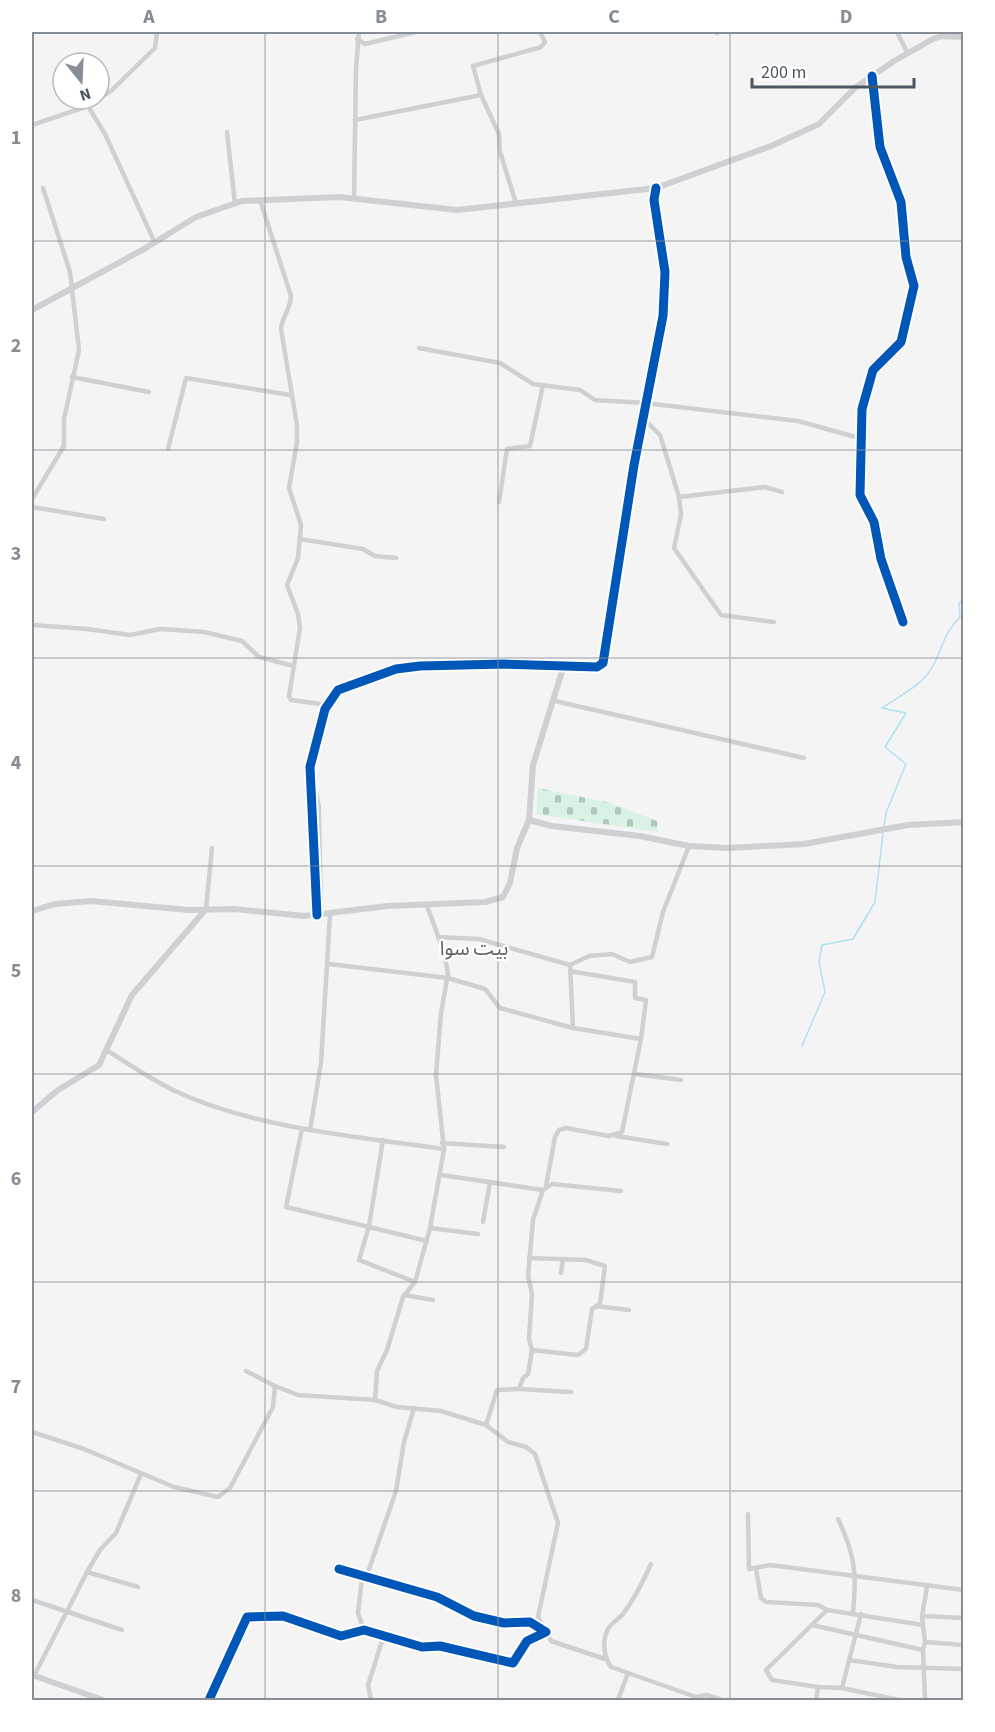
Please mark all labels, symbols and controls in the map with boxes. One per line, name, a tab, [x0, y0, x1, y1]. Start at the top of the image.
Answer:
text: A	[142, 3, 155, 31]
text: B	[375, 3, 387, 31]
text: C	[608, 3, 620, 31]
text: D	[840, 3, 852, 31]
north arrow	[51, 51, 111, 111]
scale bar	[752, 51, 914, 89]
text: 200 m	[761, 60, 806, 85]
text: N	[77, 82, 94, 106]
text: 1	[11, 124, 21, 152]
text: 2	[11, 332, 21, 360]
text: 3	[11, 540, 21, 568]
text: 4	[11, 749, 22, 777]
district label: بيت سوا	[440, 935, 508, 963]
text: 5	[11, 957, 21, 985]
text: 6	[11, 1165, 21, 1193]
text: 7	[11, 1373, 21, 1401]
text: 8	[11, 1582, 21, 1610]

